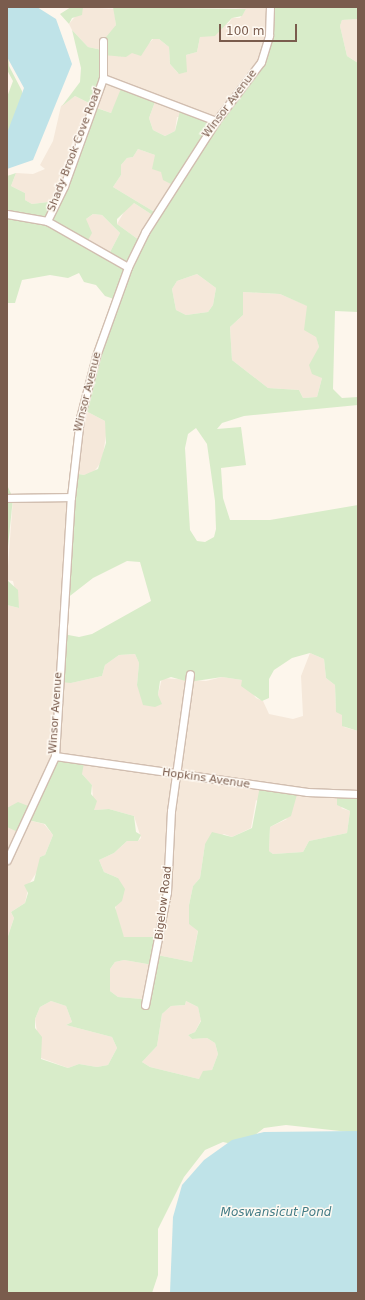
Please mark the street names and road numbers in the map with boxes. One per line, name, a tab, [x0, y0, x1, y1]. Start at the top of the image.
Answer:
street label: Winsor Avenue	[200, 67, 260, 141]
street label: Shady Brook Cove Road	[45, 86, 105, 214]
street label: Winsor Avenue	[72, 351, 104, 433]
street label: Winsor Avenue	[47, 672, 65, 754]
street label: Hopkins Avenue	[161, 766, 251, 792]
street label: Bigelow Road	[153, 865, 175, 941]

